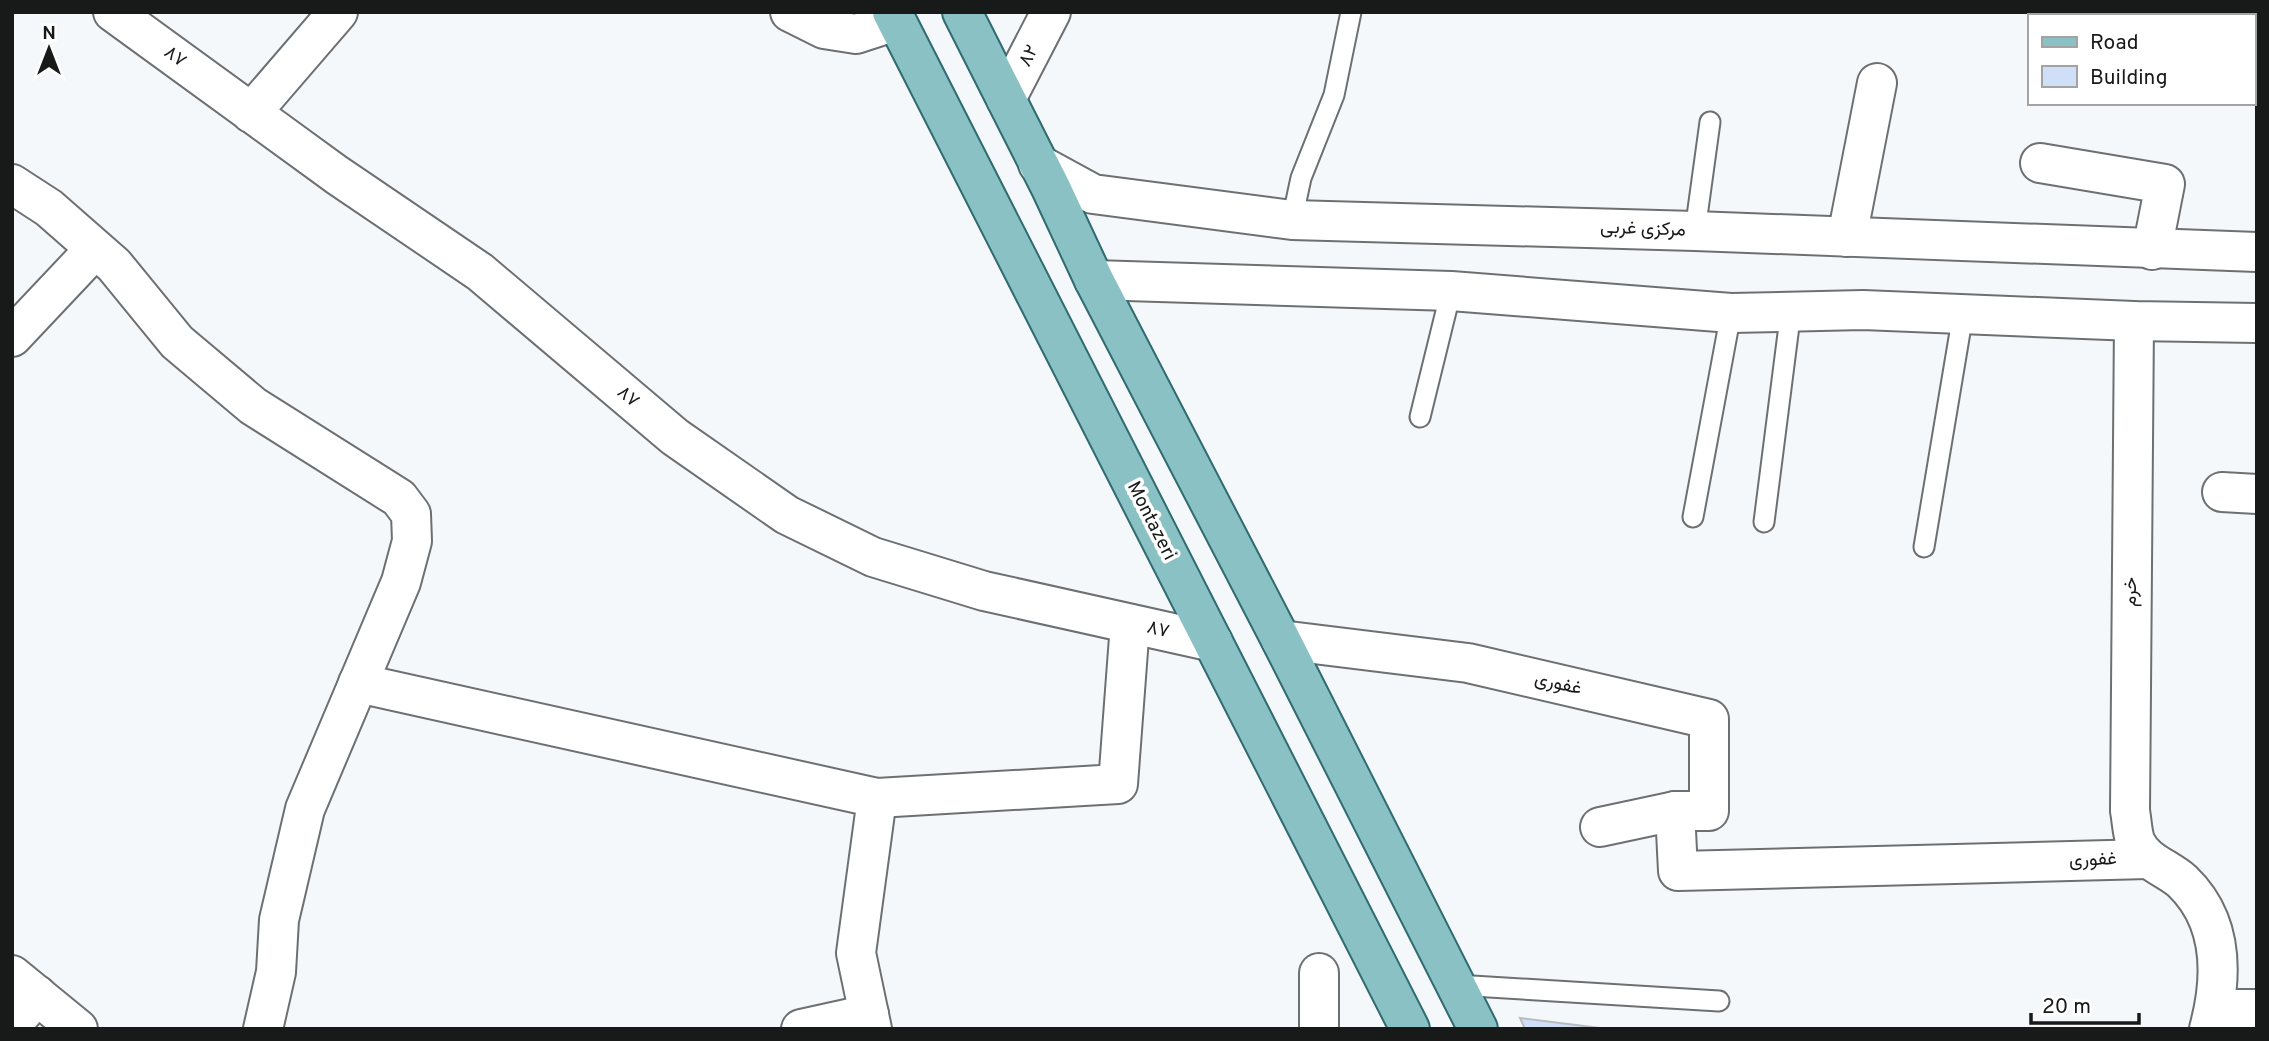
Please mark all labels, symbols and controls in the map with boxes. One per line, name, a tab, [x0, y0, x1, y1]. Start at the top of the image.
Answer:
north arrow	[14, 14, 84, 84]
legend	[2028, 14, 2255, 105]
text: N	[42, 22, 56, 46]
text: Road	[2090, 30, 2139, 57]
street label: ۸۷	[159, 41, 191, 73]
street label: ۸۲	[1014, 41, 1045, 71]
text: Building	[2090, 65, 2168, 92]
street label: مرکزی غربی	[1600, 216, 1686, 242]
street label: ۸۷	[612, 381, 644, 413]
street label: Montazeri	[1121, 478, 1181, 564]
street label: خرم	[2119, 577, 2143, 607]
street label: ۸۷	[1144, 616, 1172, 644]
street label: غفوری	[1532, 667, 1584, 701]
street label: غفوری	[2069, 847, 2117, 873]
scale bar	[2031, 982, 2140, 1026]
text: 20 m	[2042, 994, 2091, 1021]

